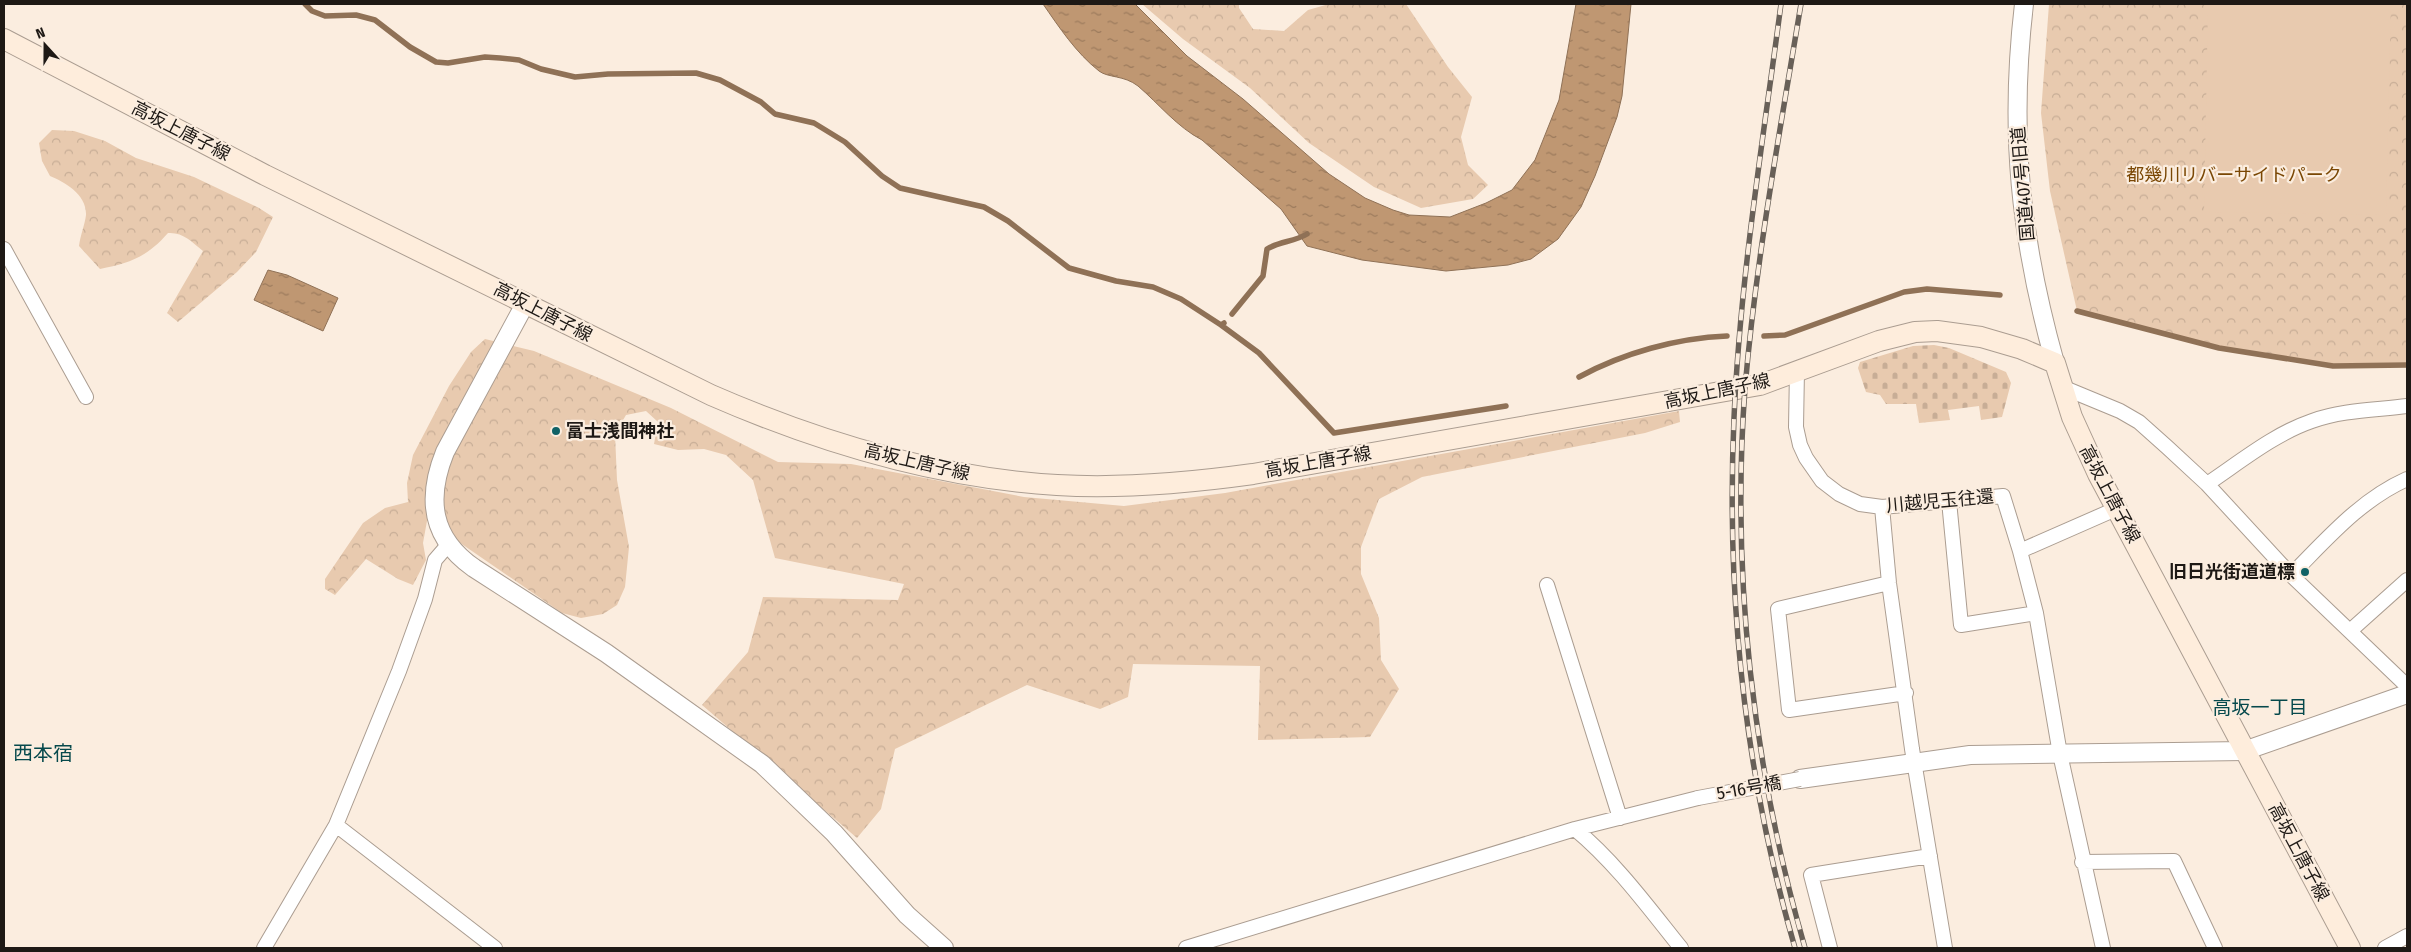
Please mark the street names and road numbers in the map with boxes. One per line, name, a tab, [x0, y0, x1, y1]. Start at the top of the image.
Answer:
street label: 高坂上唐子線	[128, 97, 234, 165]
street label: 国道407号旧道	[2007, 126, 2039, 242]
street label: 高坂上唐子線	[490, 278, 596, 346]
street label: 高坂上唐子線	[1662, 369, 1772, 413]
street label: 高坂上唐子線	[862, 439, 972, 485]
street label: 高坂上唐子線	[2075, 441, 2145, 547]
street label: 高坂上唐子線	[1263, 442, 1373, 482]
street label: 川越児玉往還	[1885, 485, 1995, 517]
street label: 5-16号橋	[1715, 771, 1783, 805]
street label: 高坂上唐子線	[2264, 799, 2334, 905]

